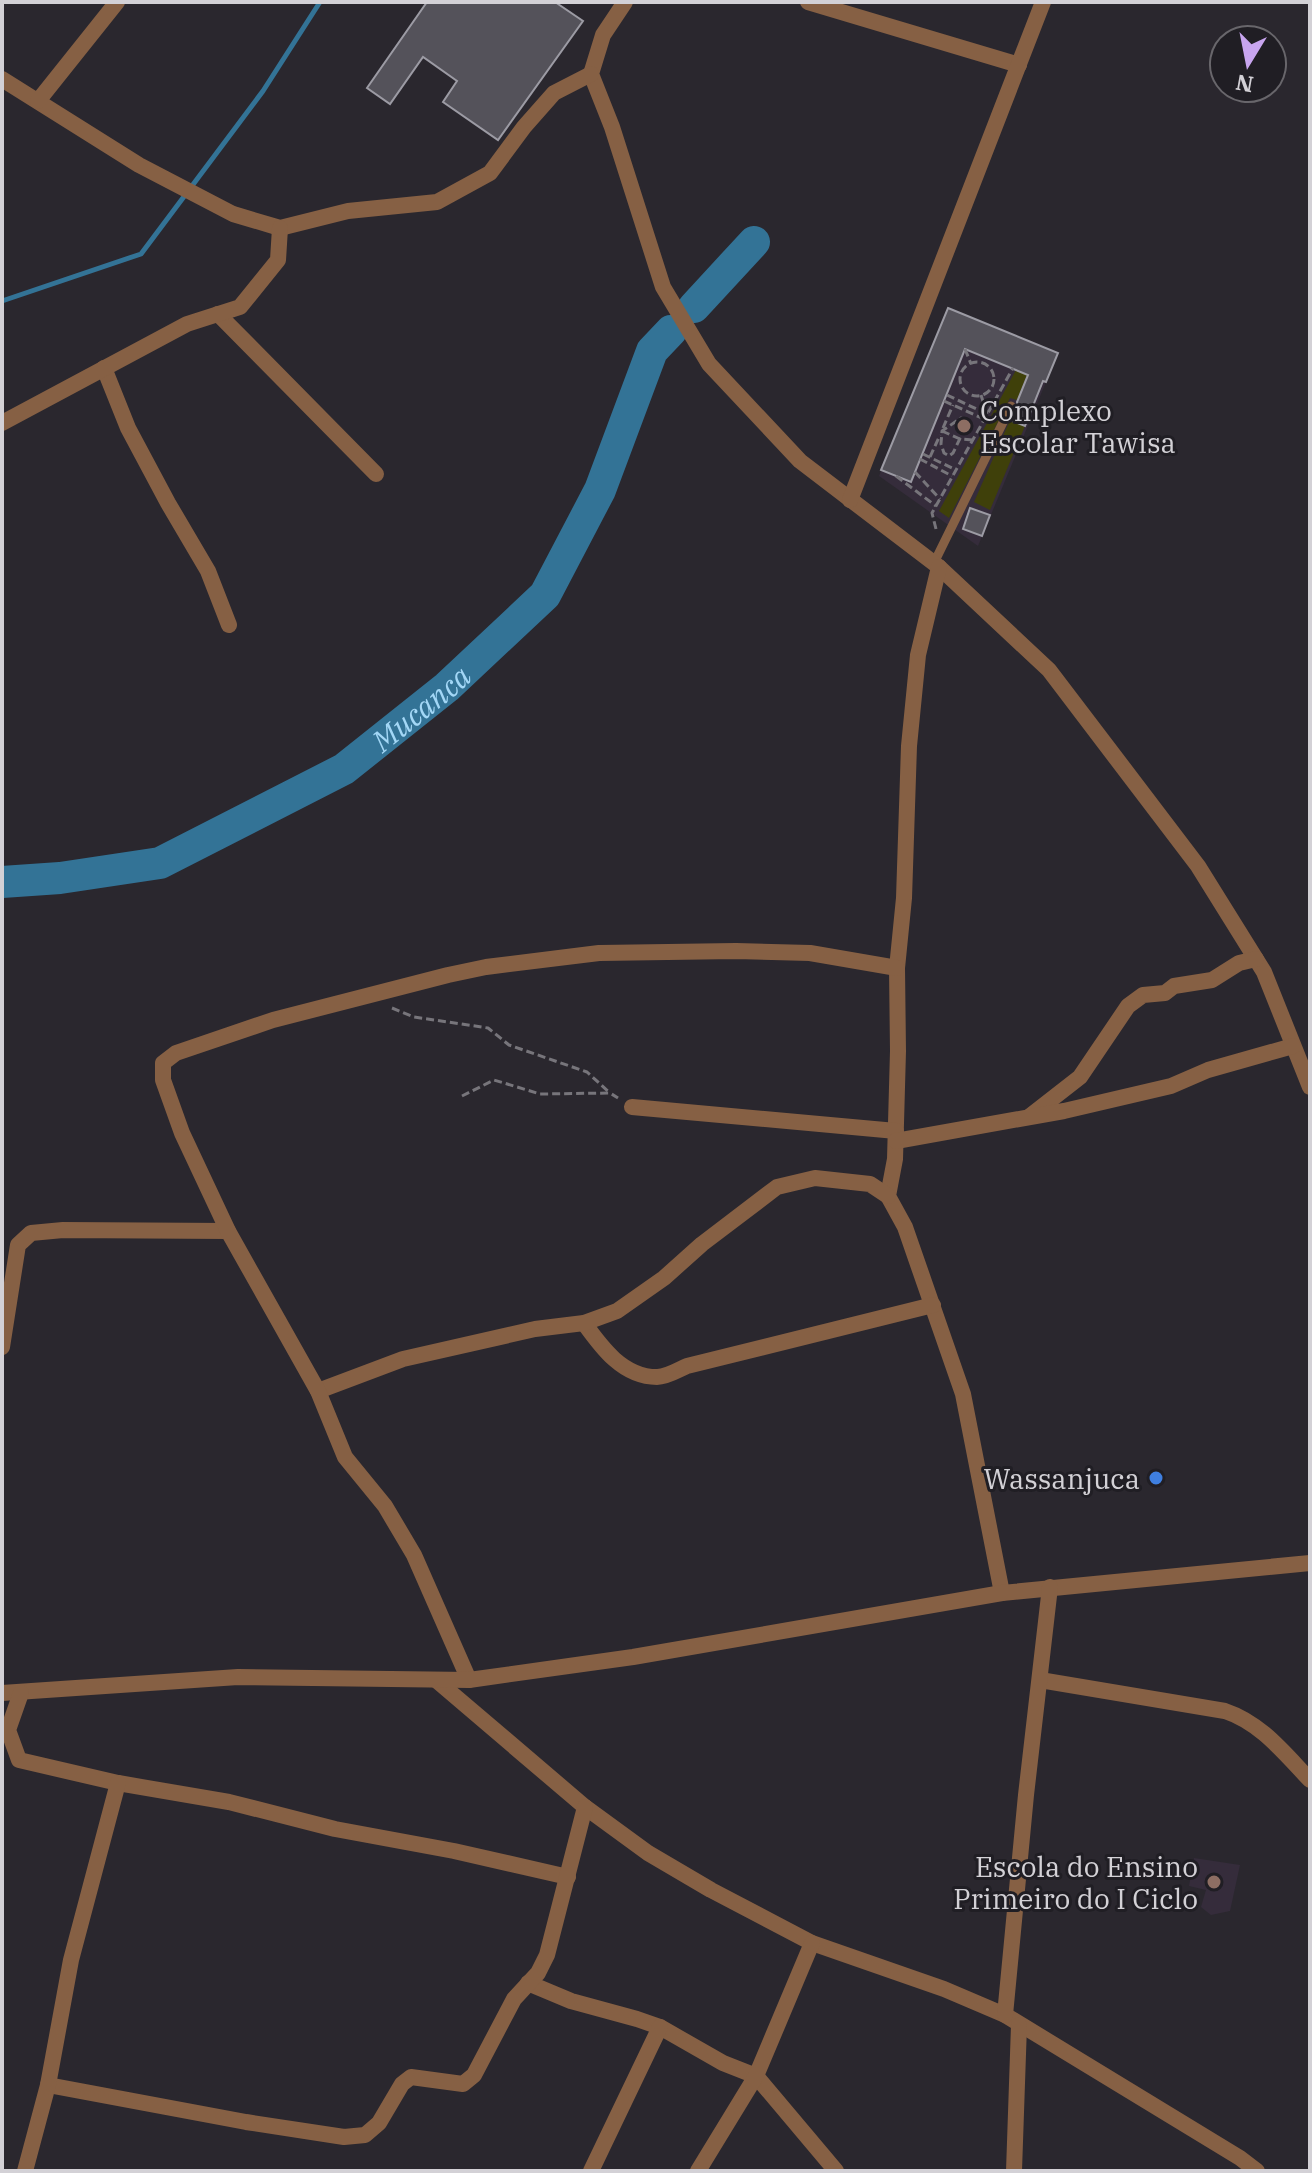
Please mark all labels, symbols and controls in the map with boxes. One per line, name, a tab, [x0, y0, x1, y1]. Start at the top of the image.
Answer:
north arrow	[1208, 24, 1288, 104]
text: N	[1233, 68, 1256, 100]
place label: Complexo Escolar Tawisa	[980, 392, 1176, 461]
marker: Complexo Escolar Tawisa	[955, 417, 973, 435]
water label: Mucanca	[362, 656, 479, 760]
place label: Wassanjuca	[983, 1460, 1140, 1497]
marker: Wassanjuca	[1147, 1469, 1165, 1487]
place label: Escola do Ensino Primeiro do I Ciclo	[953, 1848, 1198, 1917]
marker: Escola do Ensino Primeiro do I Ciclo	[1205, 1873, 1223, 1891]

